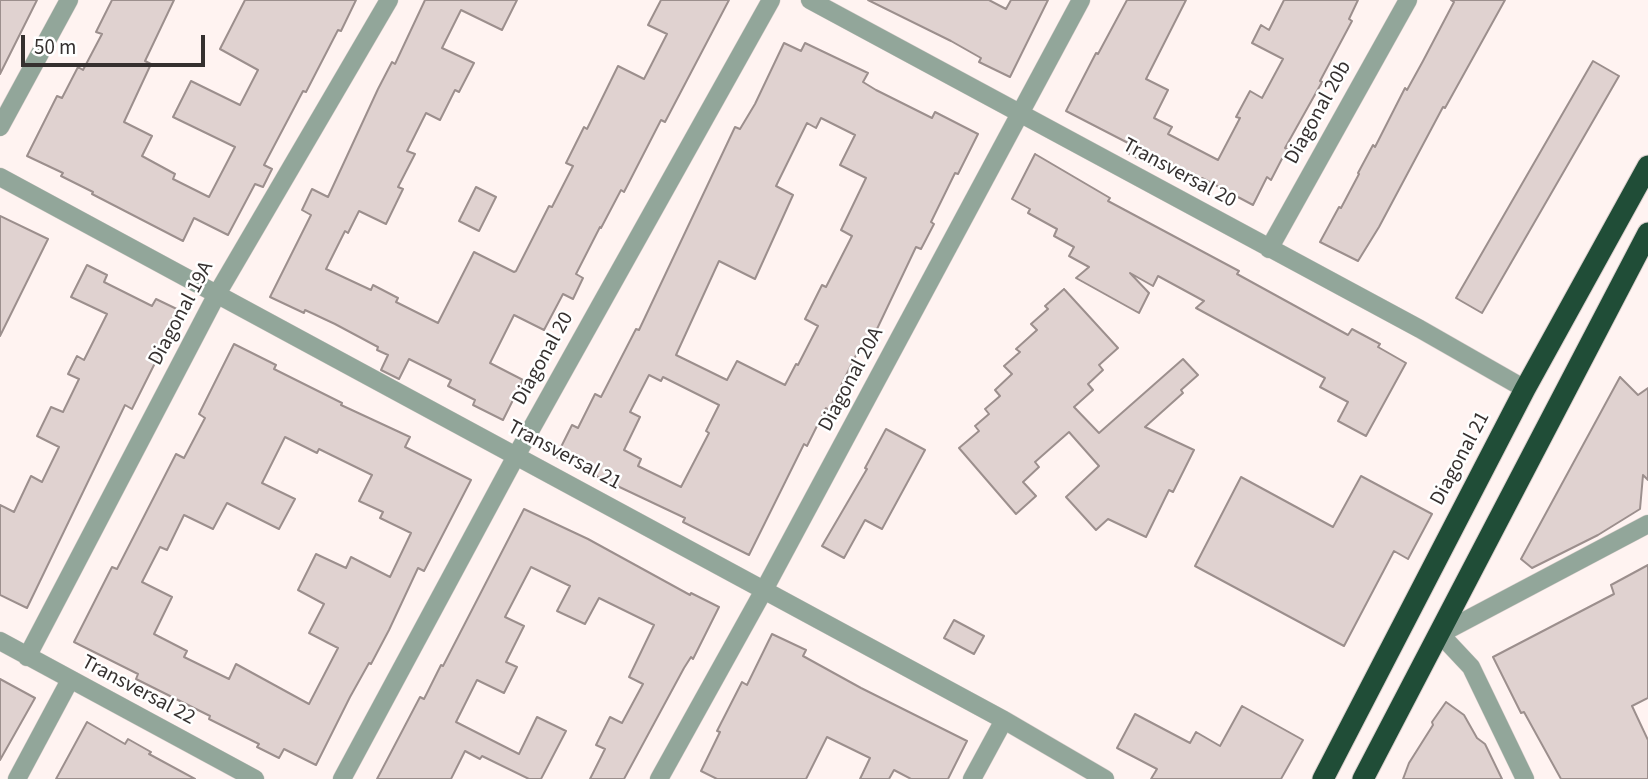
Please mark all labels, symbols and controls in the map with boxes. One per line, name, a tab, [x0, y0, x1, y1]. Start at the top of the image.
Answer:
scale bar	[24, 21, 208, 65]
text: 50 m	[34, 32, 76, 62]
street label: Diagonal 20b	[1280, 57, 1358, 169]
street label: Transversal 20	[1118, 134, 1240, 214]
street label: Diagonal 19A	[144, 258, 220, 370]
street label: Diagonal 20	[508, 308, 580, 410]
street label: Diagonal 20A	[814, 324, 890, 436]
street label: Diagonal 21	[1426, 408, 1496, 510]
street label: Transversal 21	[503, 416, 625, 496]
street label: Transversal 22	[77, 651, 199, 731]

